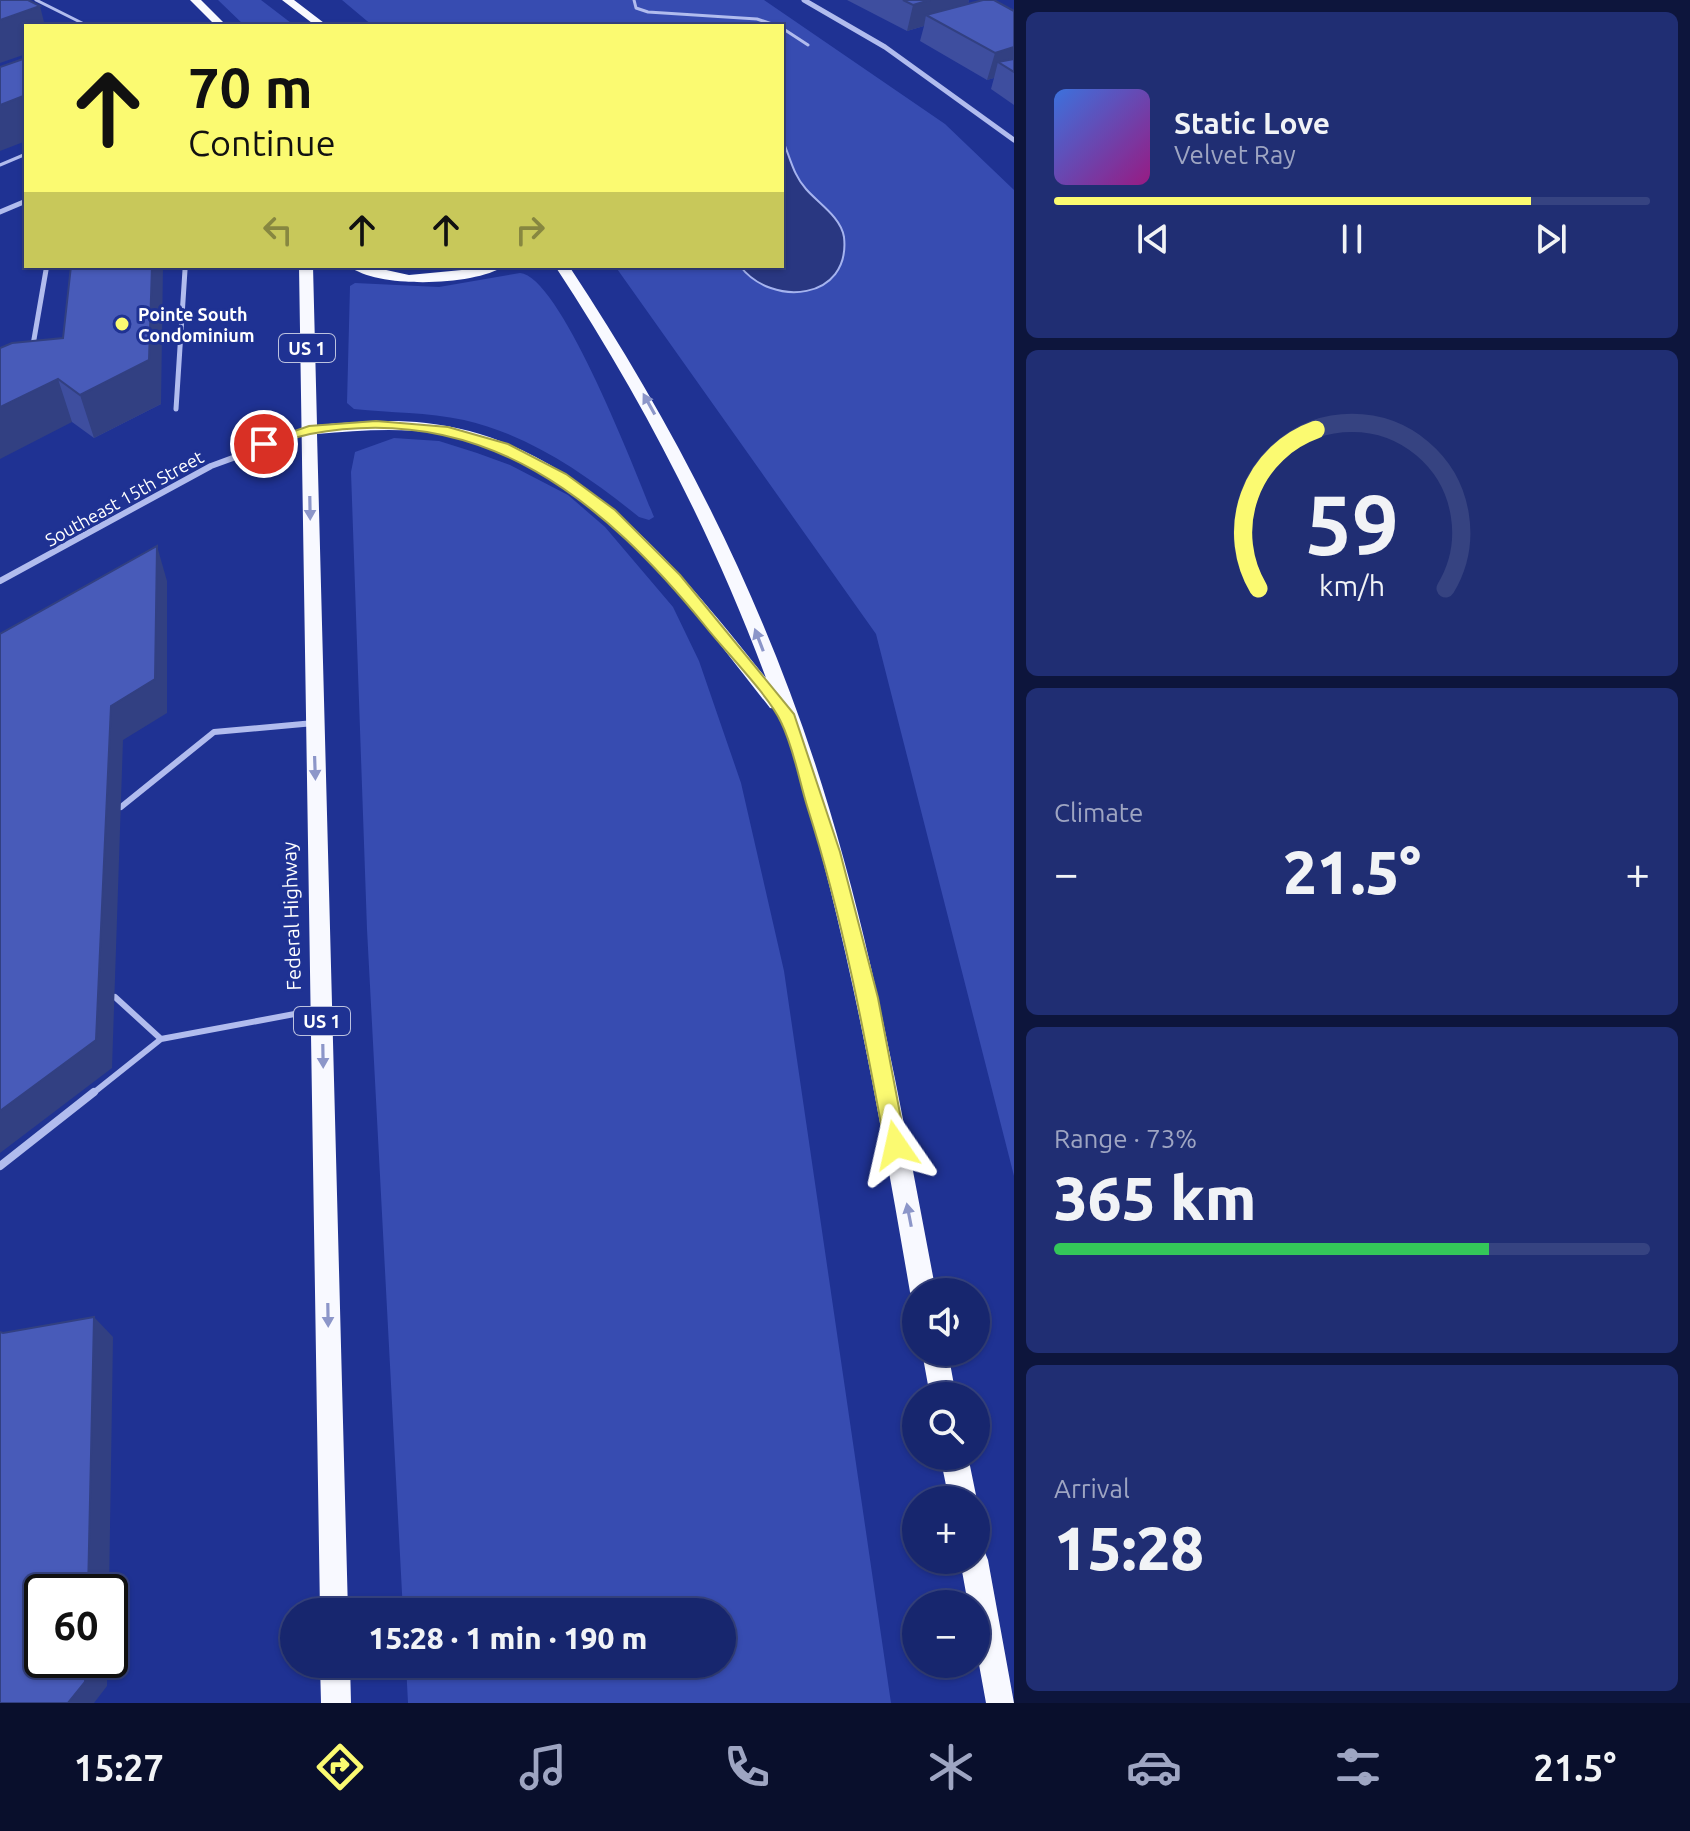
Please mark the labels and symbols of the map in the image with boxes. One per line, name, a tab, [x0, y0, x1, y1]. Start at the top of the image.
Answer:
place label: Pointe South Condominium	[138, 304, 254, 345]
marker: Pointe South Condominium	[113, 315, 131, 333]
road number: US 1	[279, 334, 335, 362]
one-way arrow	[643, 393, 657, 415]
pin	[230, 410, 298, 478]
street label: Southeast 15th Street	[41, 446, 207, 550]
one-way arrow	[304, 496, 317, 521]
one-way arrow	[752, 628, 765, 652]
one-way arrow	[309, 756, 321, 781]
street label: Federal Highway	[277, 841, 305, 991]
road number: US 1	[294, 1007, 350, 1035]
one-way arrow	[316, 1044, 329, 1069]
position arrow	[854, 1103, 938, 1187]
one-way arrow	[902, 1203, 915, 1228]
one-way arrow	[322, 1303, 334, 1328]
speed limit sign: 60	[24, 1574, 128, 1678]

